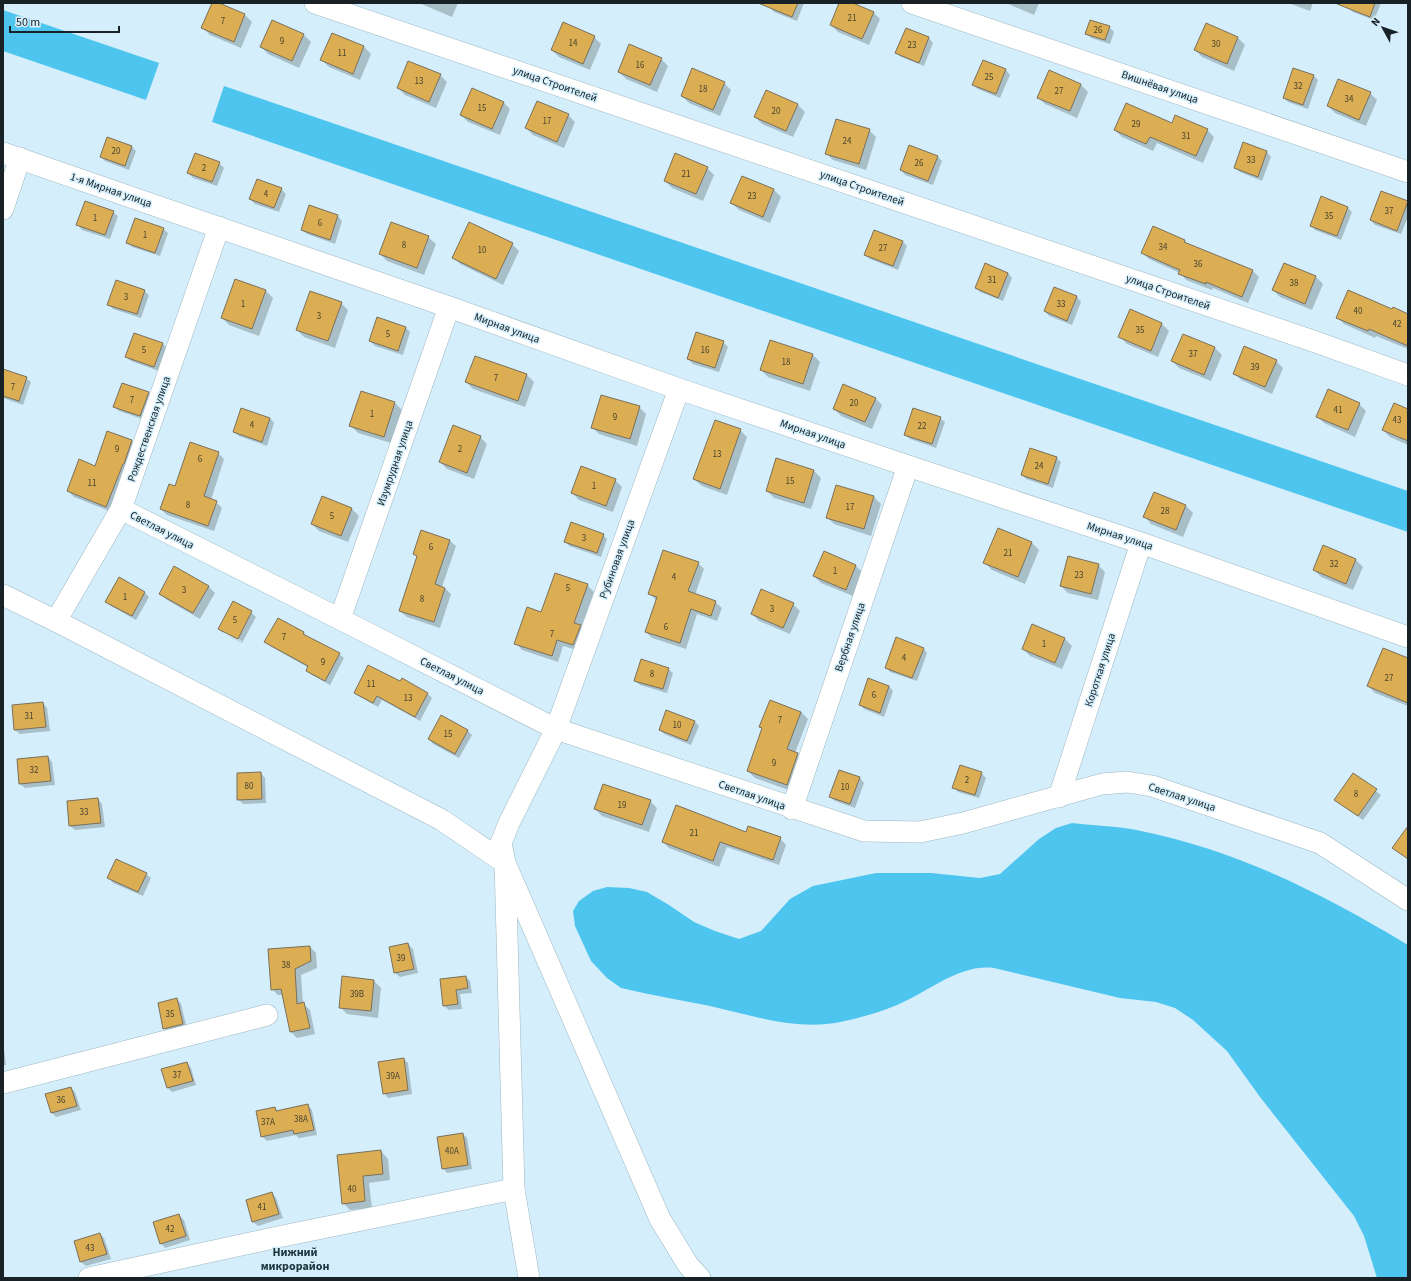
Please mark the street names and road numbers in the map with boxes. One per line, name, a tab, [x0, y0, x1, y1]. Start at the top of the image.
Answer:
street label: улица Строителей	[511, 63, 599, 105]
street label: Вишнёвая улица	[1120, 67, 1200, 107]
street label: улица Строителей	[818, 167, 906, 209]
street label: 1-я Мирная улица	[68, 169, 154, 211]
street label: улица Строителей	[1124, 271, 1212, 313]
street label: Мирная улица	[472, 309, 542, 347]
street label: Рождественская улица	[124, 374, 174, 484]
street label: Мирная улица	[778, 416, 848, 452]
street label: Изумрудная улица	[373, 418, 417, 508]
street label: Светлая улица	[127, 507, 197, 553]
street label: Рубиновая улица	[596, 517, 638, 601]
street label: Мирная улица	[1085, 518, 1155, 554]
street label: Вербная улица	[831, 600, 869, 674]
street label: Короткая улица	[1081, 631, 1119, 709]
street label: Светлая улица	[417, 653, 487, 699]
street label: Светлая улица	[717, 777, 787, 813]
street label: Светлая улица	[1146, 779, 1218, 815]

